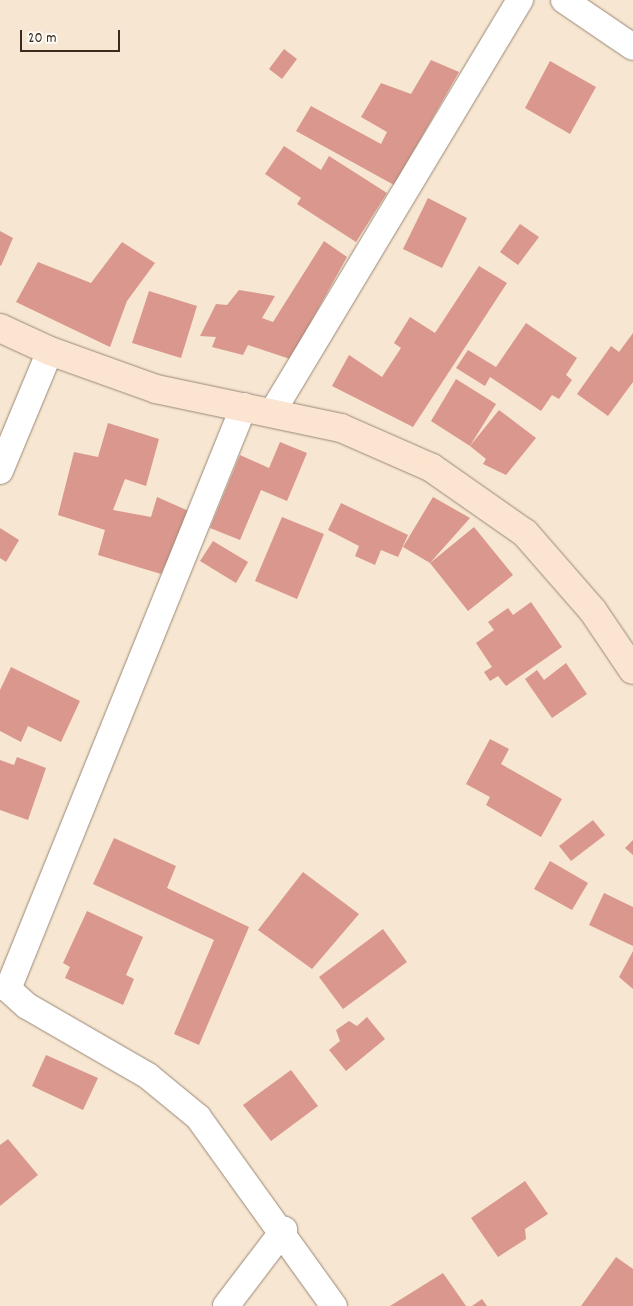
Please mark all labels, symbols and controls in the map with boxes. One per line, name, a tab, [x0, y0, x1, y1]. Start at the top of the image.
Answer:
scale bar	[22, 20, 122, 52]
text: 20 m	[28, 28, 56, 50]

